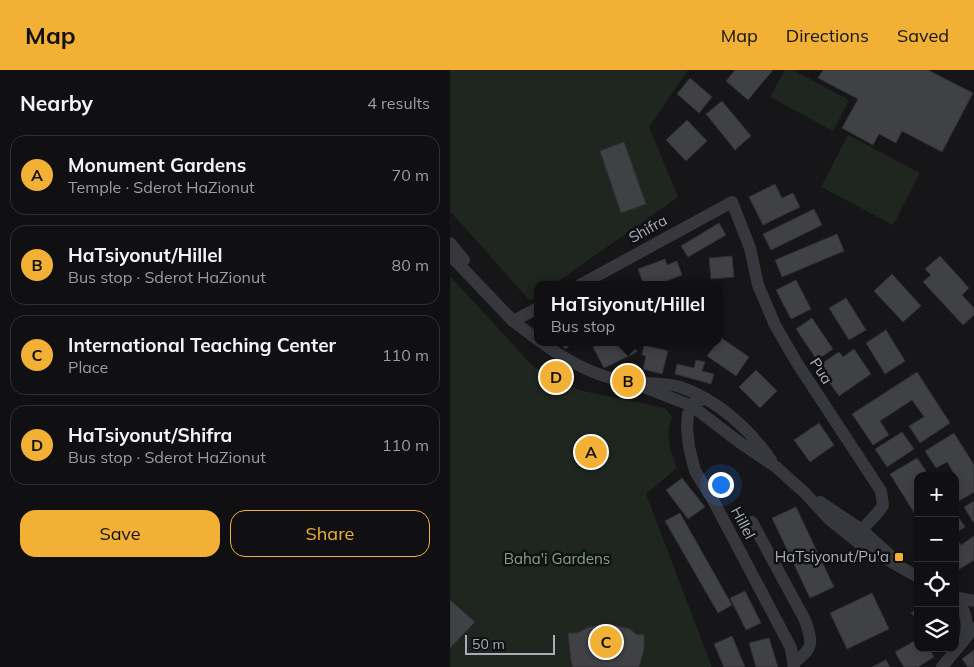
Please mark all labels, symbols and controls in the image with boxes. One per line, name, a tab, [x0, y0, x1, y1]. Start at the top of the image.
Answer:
text: Map	[25, 20, 76, 50]
text: Map	[721, 24, 758, 47]
text: Directions	[786, 24, 869, 47]
text: Saved	[897, 24, 949, 47]
text: Nearby	[20, 90, 93, 116]
text: 4 results	[367, 93, 430, 113]
text: Monument Gardens	[68, 153, 246, 177]
text: A	[31, 165, 43, 185]
text: 70 m	[392, 165, 429, 185]
text: Temple · Sderot HaZionut	[68, 177, 255, 197]
street label: Shifra	[625, 210, 670, 247]
text: HaTsiyonut/Hillel	[68, 243, 223, 267]
text: B	[31, 255, 43, 275]
text: 80 m	[392, 255, 429, 275]
text: Bus stop · Sderot HaZionut	[68, 267, 266, 287]
popup	[534, 281, 722, 346]
text: HaTsiyonut/Hillel	[551, 292, 705, 316]
text: Bus stop	[551, 316, 615, 336]
text: International Teaching Center	[68, 333, 336, 357]
text: C	[32, 345, 42, 365]
text: 110 m	[382, 345, 429, 365]
street label: Pua	[806, 354, 837, 387]
text: Place	[68, 357, 108, 377]
pin: D	[540, 358, 572, 396]
pin: B	[612, 362, 644, 400]
text: HaTsiyonut/Shifra	[68, 423, 232, 447]
pin: A	[575, 433, 607, 471]
text: D	[31, 435, 43, 455]
text: 110 m	[382, 435, 429, 455]
text: Bus stop · Sderot HaZionut	[68, 447, 266, 467]
your location	[708, 472, 734, 498]
map controls	[914, 472, 959, 652]
button: +	[914, 472, 959, 517]
street label: Hillel	[727, 503, 760, 542]
button: Save	[20, 510, 220, 557]
button: Share	[230, 510, 430, 557]
button: −	[914, 517, 959, 562]
place label: HaTsiyonut/Pu'a	[775, 547, 889, 566]
park label: Baha'i Gardens	[504, 549, 610, 568]
marker: HaTsiyonut/Pu'a	[893, 551, 905, 563]
button: locate	[914, 562, 959, 607]
button: layers	[914, 607, 959, 652]
pin: C	[590, 623, 622, 661]
scale bar	[465, 632, 555, 655]
text: 50 m	[472, 635, 505, 653]

